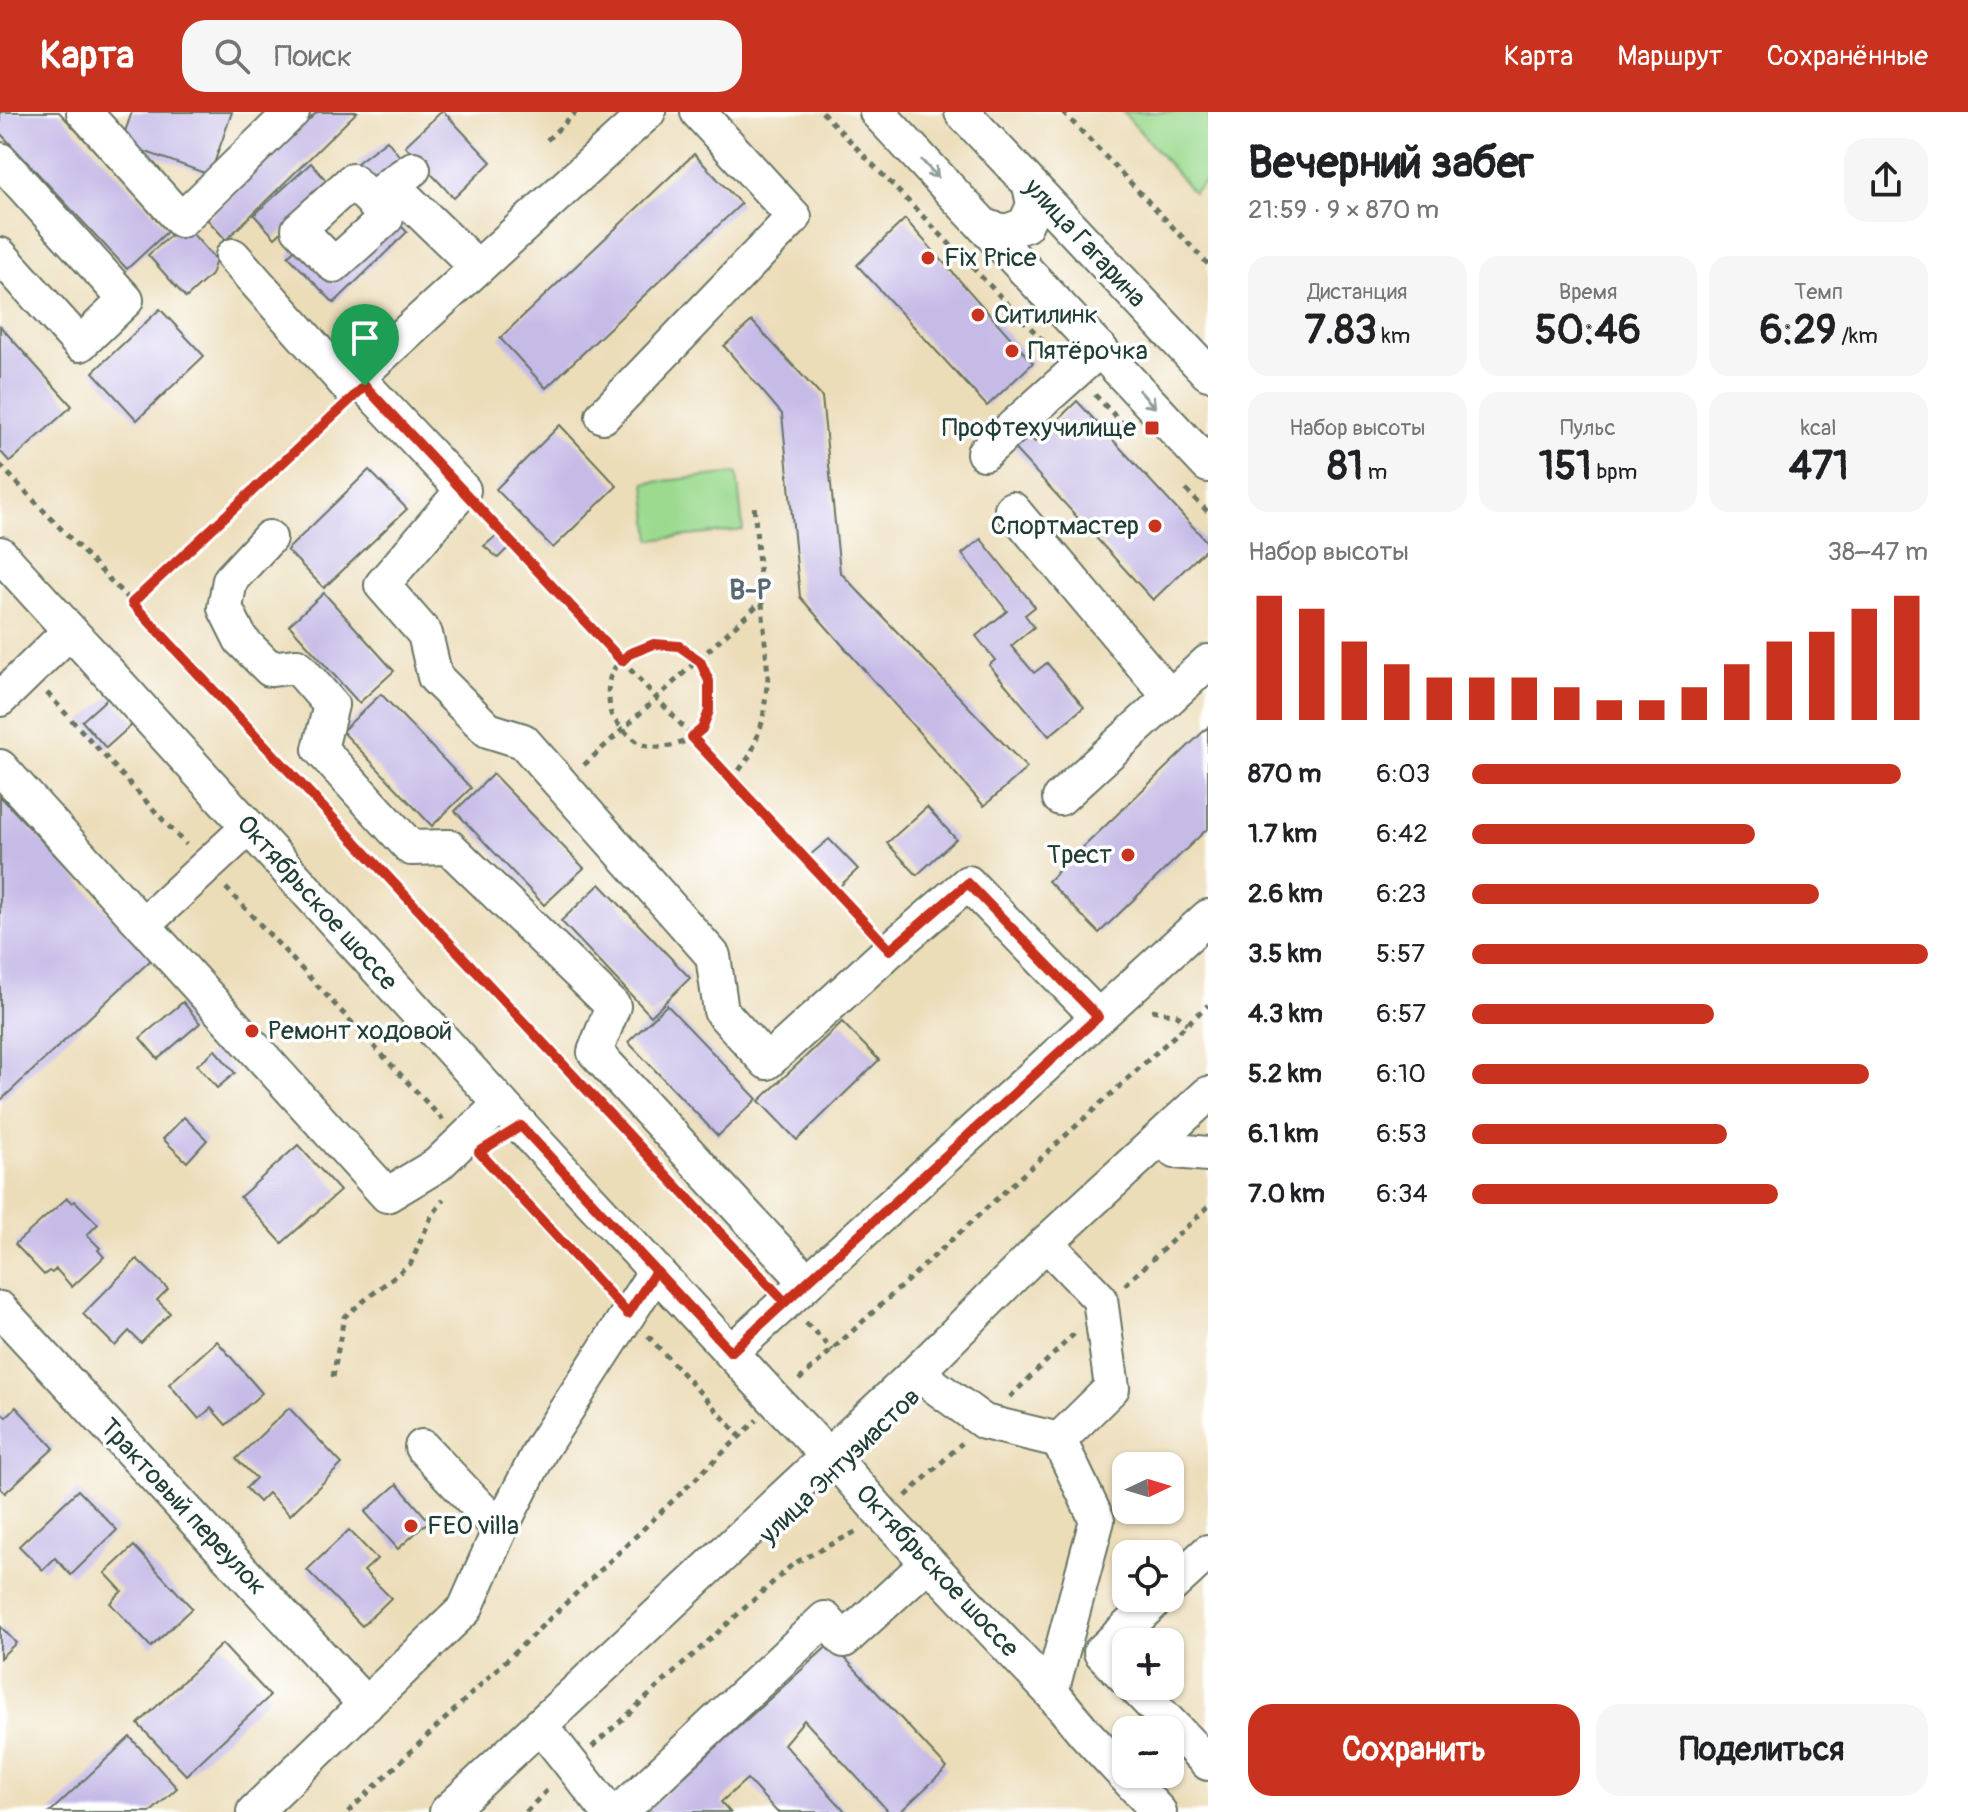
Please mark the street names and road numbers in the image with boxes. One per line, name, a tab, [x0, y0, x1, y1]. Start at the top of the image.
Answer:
street label: улица Гагарина	[1016, 171, 1153, 314]
street label: Октябрьское шоссе	[230, 809, 404, 997]
street label: улица Энтузиастов	[752, 1381, 927, 1552]
street label: Трактовый переулок	[93, 1412, 273, 1602]
street label: Октябрьское шоссе	[849, 1478, 1026, 1664]

